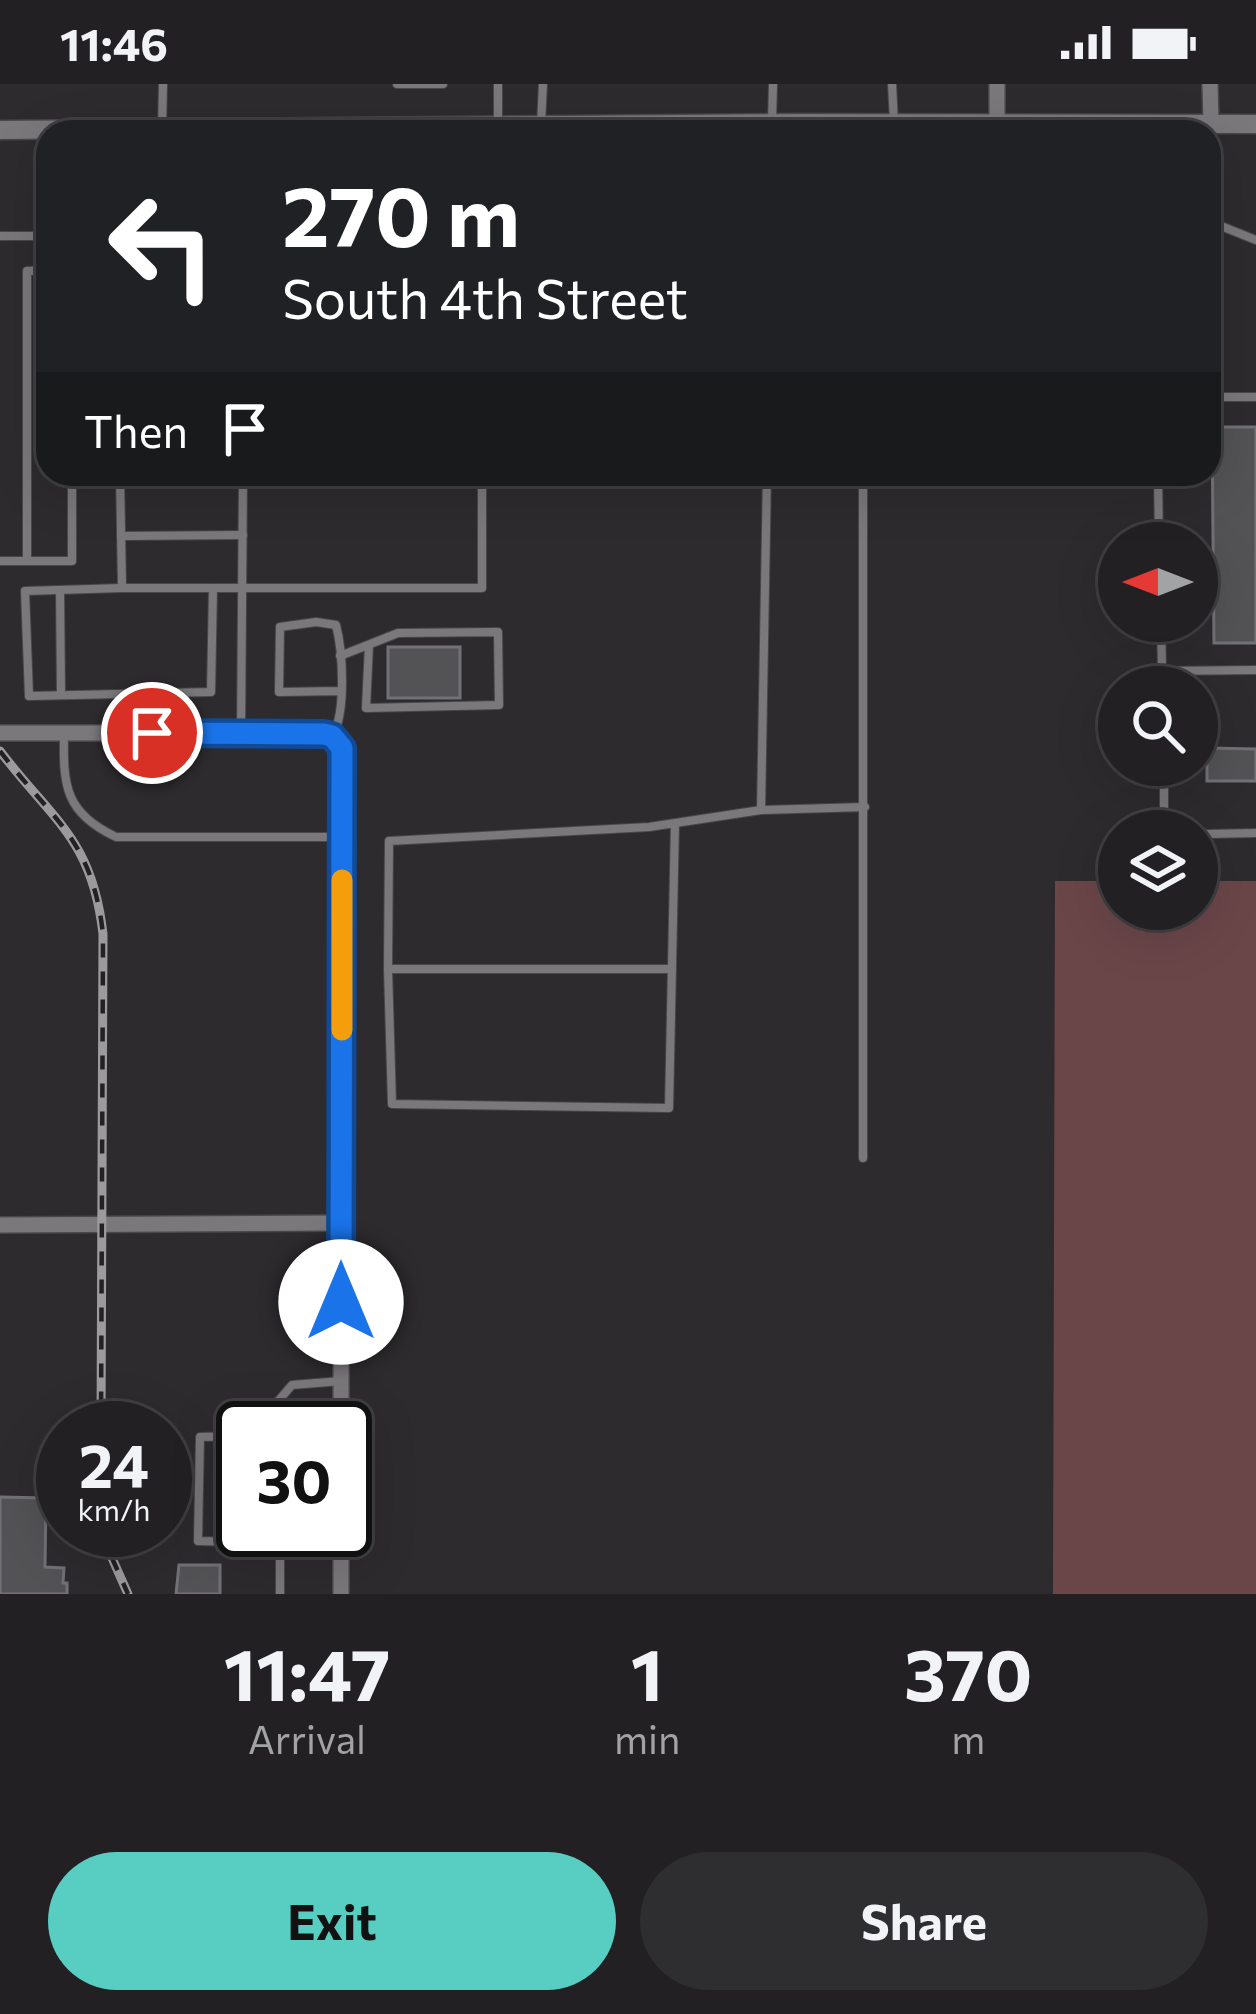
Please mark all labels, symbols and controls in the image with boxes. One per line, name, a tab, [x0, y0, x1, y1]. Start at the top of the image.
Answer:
text: 11:46	[60, 15, 168, 70]
text: 270 m	[282, 162, 520, 264]
icon: left	[84, 168, 240, 324]
text: South 4th Street	[282, 264, 688, 330]
icon: arrive	[212, 396, 278, 462]
text: Then	[84, 402, 188, 457]
north arrow	[1098, 522, 1218, 642]
map controls	[1098, 522, 1218, 930]
button: search	[1098, 666, 1218, 786]
pin	[101, 682, 203, 784]
icon: arrive	[119, 700, 185, 766]
button: layers	[1098, 810, 1218, 930]
position arrow	[278, 1239, 404, 1365]
speed limit sign: 30	[216, 1401, 372, 1557]
text: 24	[79, 1427, 149, 1500]
text: km/h	[78, 1490, 150, 1527]
text: 11:47	[224, 1628, 390, 1716]
text: 1	[631, 1628, 663, 1716]
text: 370	[904, 1628, 1032, 1716]
text: Arrival	[248, 1714, 366, 1762]
text: min	[614, 1714, 680, 1762]
text: m	[951, 1714, 985, 1762]
button: Exit	[48, 1852, 616, 1990]
button: Share	[640, 1852, 1208, 1990]

